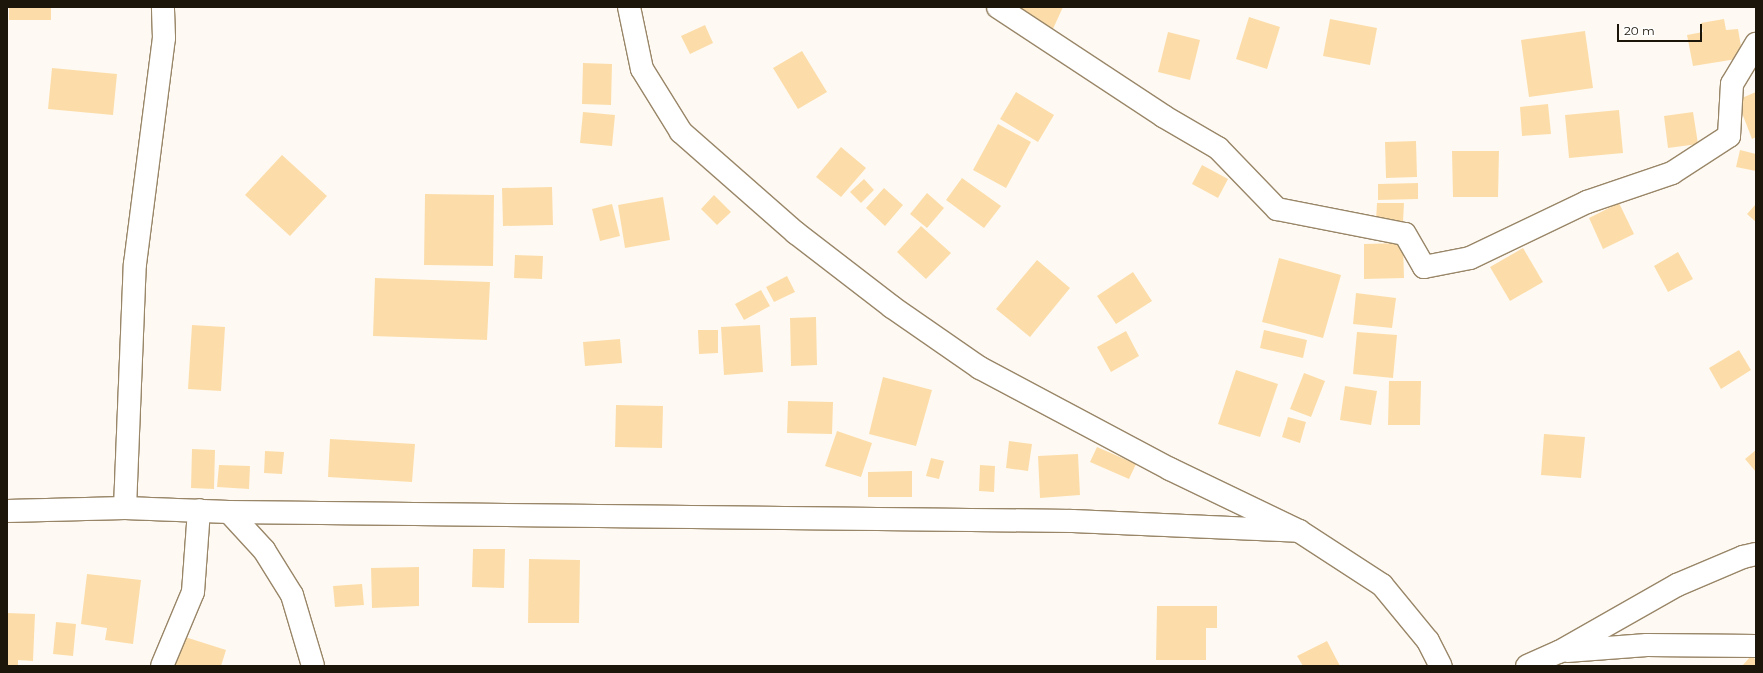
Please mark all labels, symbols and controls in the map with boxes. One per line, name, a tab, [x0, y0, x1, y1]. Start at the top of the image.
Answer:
scale bar	[1619, 16, 1704, 42]
text: 20 m	[1624, 23, 1655, 38]

